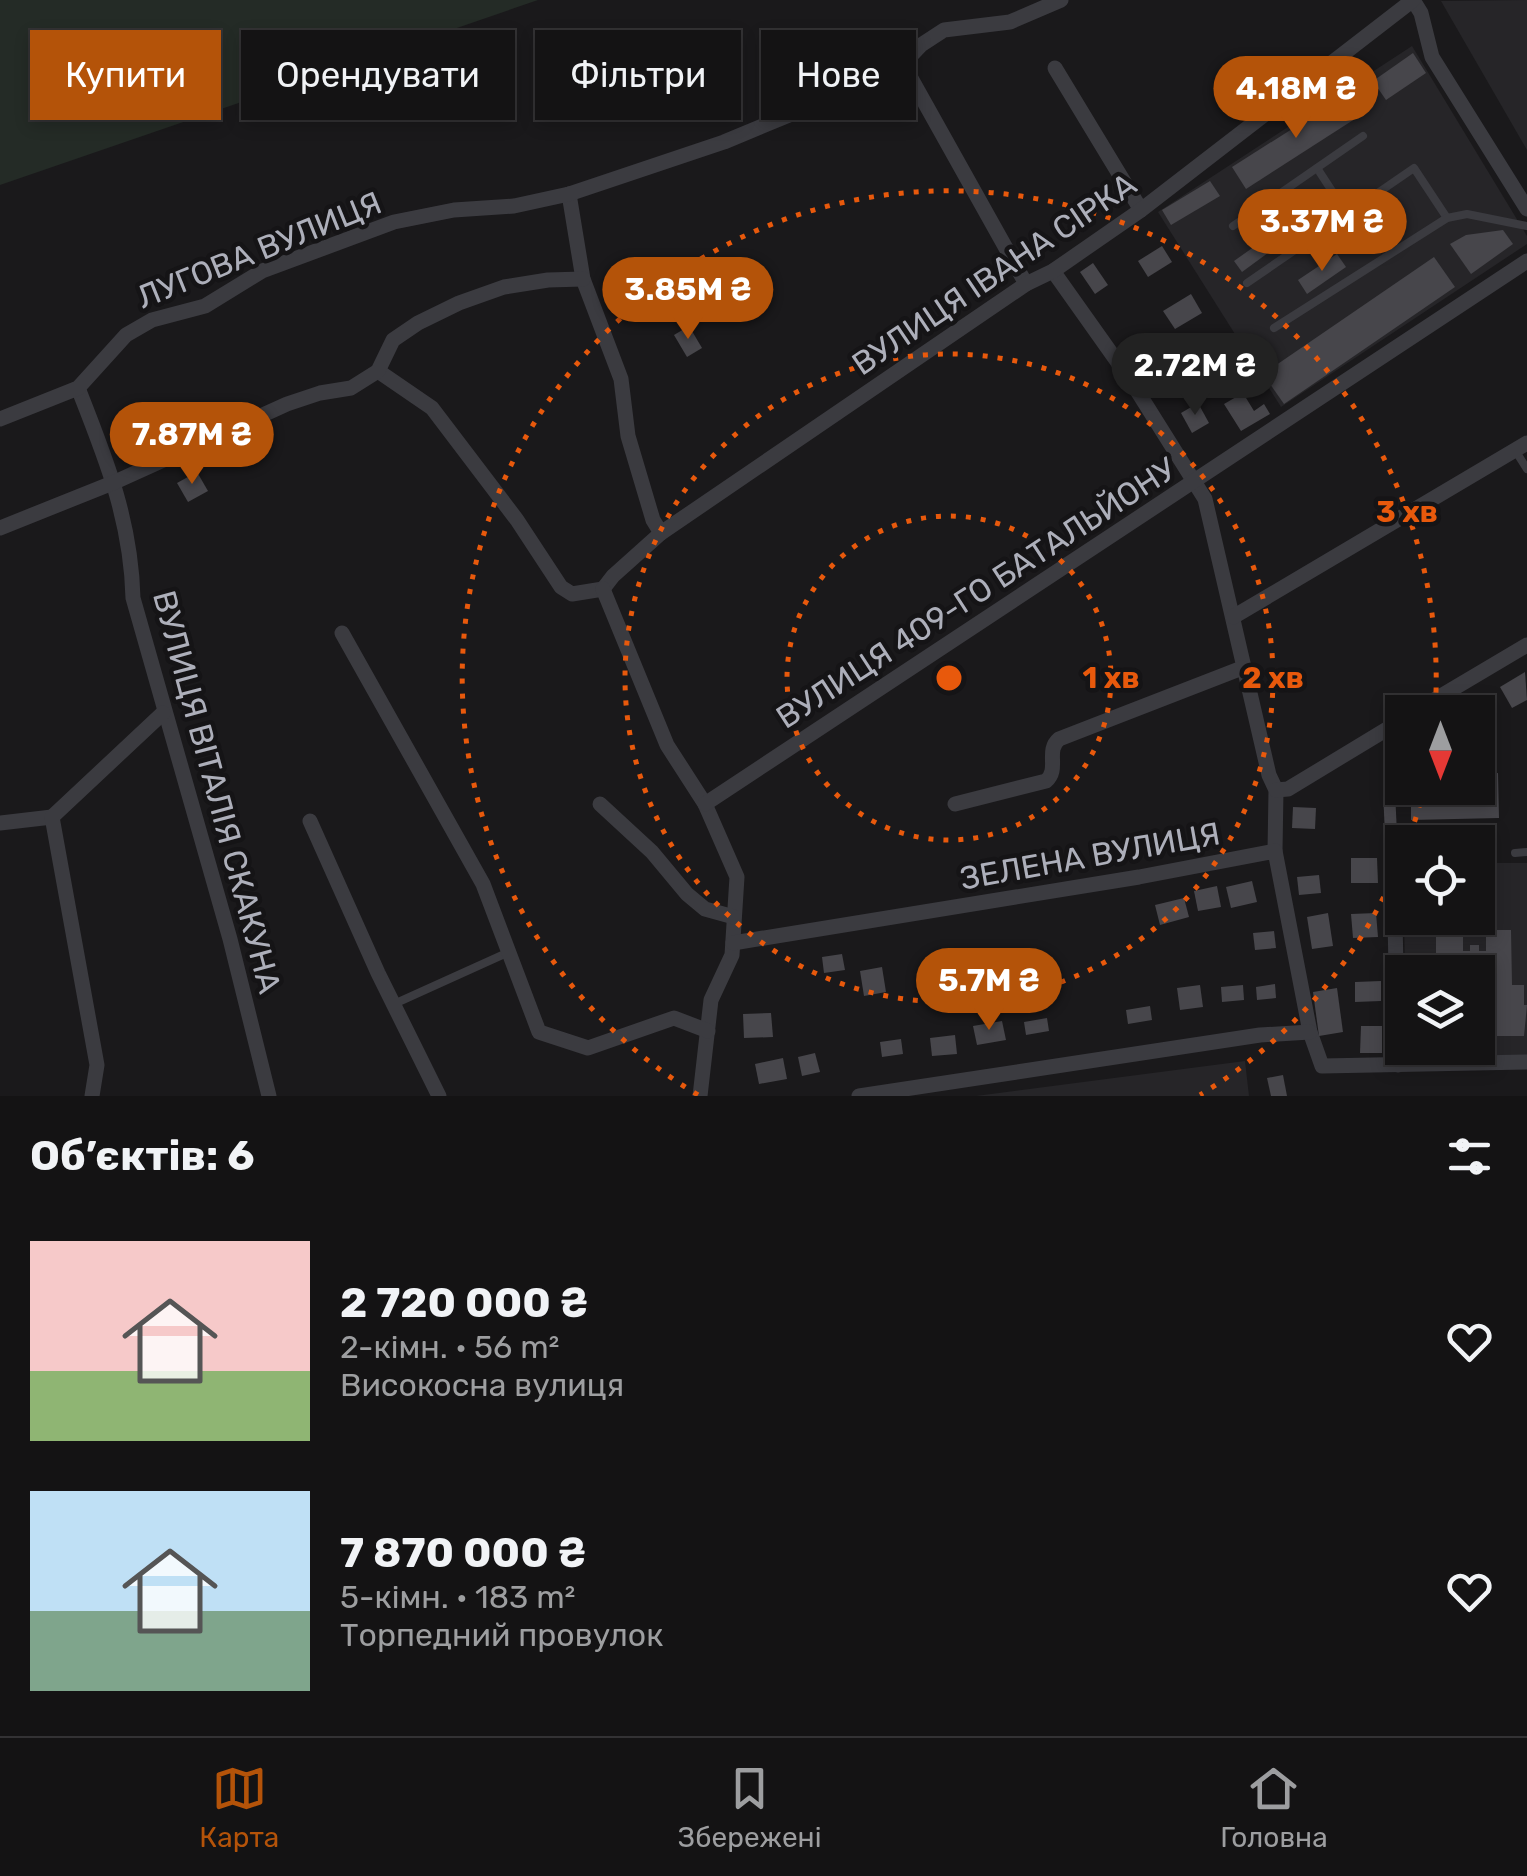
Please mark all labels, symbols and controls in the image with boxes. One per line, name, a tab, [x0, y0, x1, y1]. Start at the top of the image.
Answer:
chip: Купити	[30, 30, 221, 120]
chip: Орендувати	[241, 30, 515, 120]
chip: Фільтри	[535, 30, 741, 120]
chip: Нове	[761, 30, 916, 120]
pin: 4.18M ₴	[1204, 56, 1388, 141]
text: 4.18M ₴	[1235, 69, 1357, 107]
street label: ВУЛИЦЯ ІВАНА СІРКА	[845, 165, 1143, 383]
street label: ЛУГОВА ВУЛИЦЯ	[131, 184, 387, 316]
pin: 3.37M ₴	[1230, 189, 1414, 274]
text: 3.37M ₴	[1260, 202, 1384, 240]
pin: 3.85M ₴	[596, 257, 780, 342]
text: 3.85M ₴	[624, 270, 752, 308]
pin: 2.72M ₴	[1103, 333, 1287, 418]
text: 2.72M ₴	[1133, 346, 1257, 384]
pin: 7.87M ₴	[100, 402, 284, 487]
text: 7.87M ₴	[132, 415, 252, 453]
street label: ВУЛИЦЯ 409-ГО БАТАЛЬЙОНУ	[769, 449, 1183, 737]
text: 3 хв	[1376, 494, 1438, 530]
street label: ВУЛИЦЯ ВІТАЛІЯ СКАКУНА	[145, 587, 289, 997]
centre of rings	[931, 660, 967, 696]
text: 1 хв	[1082, 660, 1140, 696]
text: 2 хв	[1242, 660, 1304, 696]
north arrow	[1385, 695, 1495, 805]
map controls	[1385, 695, 1495, 1065]
street label: ЗЕЛЕНА ВУЛИЦЯ	[957, 814, 1223, 898]
button: locate	[1385, 825, 1495, 935]
pin: 5.7M ₴	[908, 948, 1070, 1033]
button: layers	[1385, 955, 1495, 1065]
text: 5.7M ₴	[938, 961, 1040, 999]
icon: filters	[1442, 1129, 1497, 1184]
text: Об’єктів: 6	[30, 1131, 255, 1181]
text: 2 720 000 ₴	[340, 1278, 588, 1328]
icon: home	[110, 1281, 230, 1401]
icon: heart	[1442, 1314, 1497, 1369]
text: 2-кімн. · 56 m²	[340, 1328, 560, 1366]
text: Високосна вулиця	[340, 1366, 624, 1404]
text: 7 870 000 ₴	[340, 1528, 586, 1578]
icon: home	[110, 1531, 230, 1651]
icon: heart	[1442, 1564, 1497, 1619]
text: 5-кімн. · 183 m²	[340, 1578, 576, 1616]
text: Торпедний провулок	[340, 1616, 663, 1654]
tab: Карта	[199, 1761, 279, 1854]
tab: Збережені	[678, 1761, 821, 1854]
tab: Головна	[1220, 1761, 1328, 1854]

